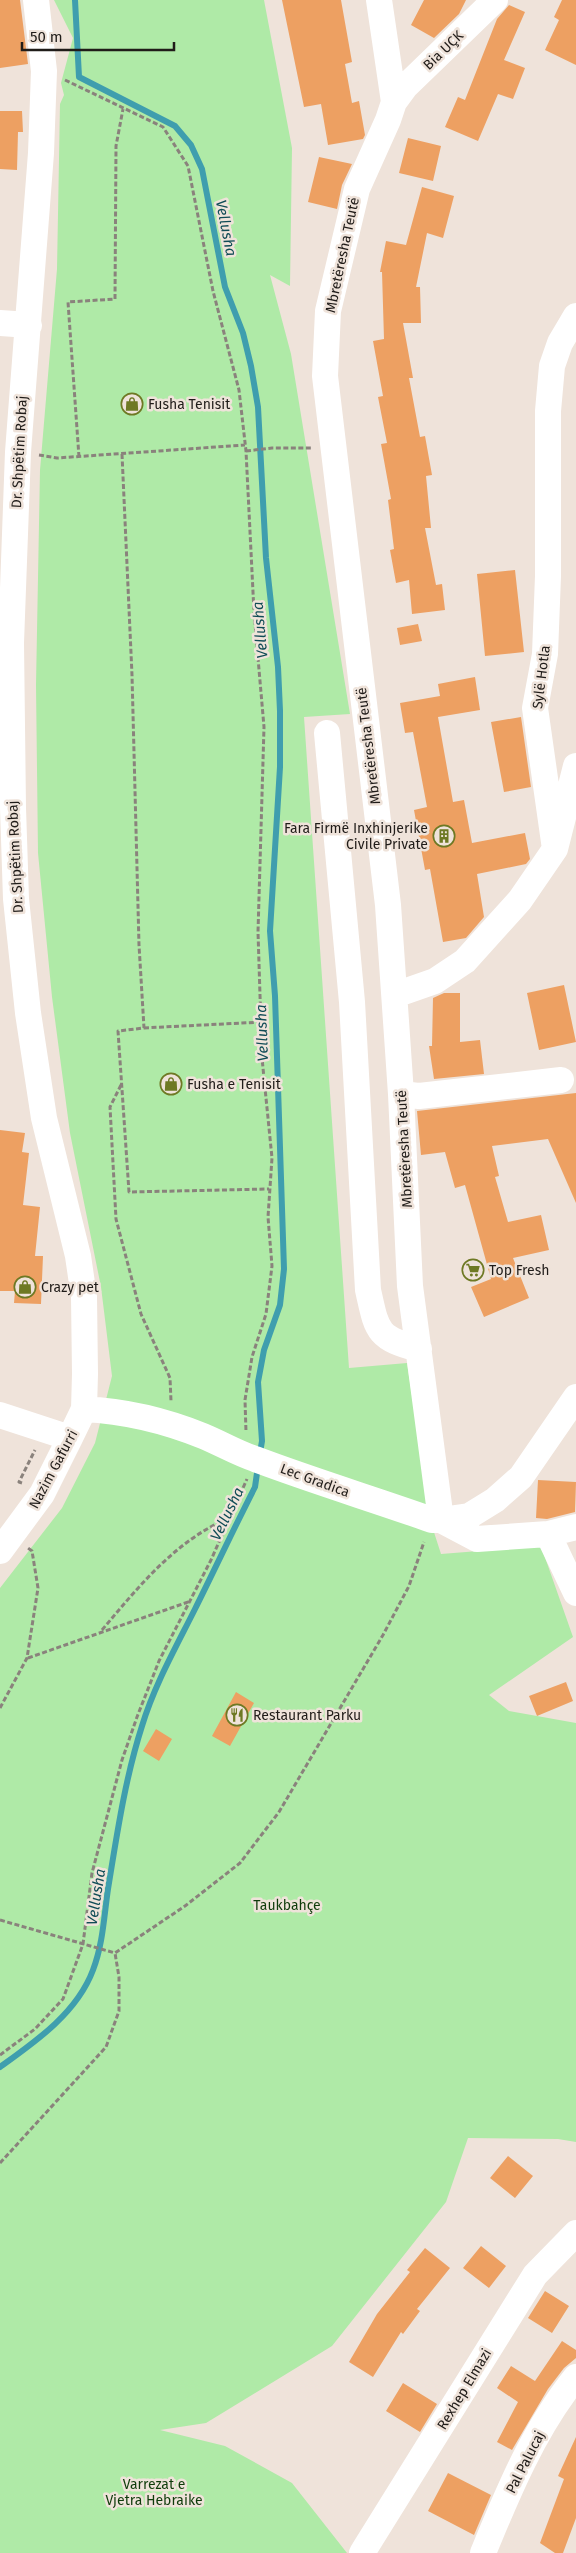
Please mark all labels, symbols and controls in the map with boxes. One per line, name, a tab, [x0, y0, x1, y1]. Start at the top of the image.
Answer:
scale bar	[22, 20, 175, 52]
street label: Bia UÇK	[420, 27, 467, 74]
text: 50 m	[30, 28, 63, 46]
street label: Mbretëresha Teutë	[322, 196, 363, 314]
water label: Vellusha	[212, 198, 240, 258]
shop icon: Fusha Tenisit	[120, 392, 144, 416]
street label: Dr. Shpëtim Robaj	[8, 395, 31, 509]
place label: Fusha Tenisit	[148, 396, 231, 413]
water label: Vellusha	[249, 601, 271, 659]
street label: Sylë Hotla	[529, 644, 554, 710]
street label: Mbretëresha Teutë	[353, 686, 384, 805]
street label: Dr. Shpëtim Robaj	[4, 800, 27, 914]
place label: Fara Firmë Inxhinjerike Civile Private	[284, 820, 428, 853]
building icon: Fara Firmë Inxhinjerike Civile Private	[432, 824, 456, 848]
water label: Vellusha	[252, 1004, 272, 1062]
shop icon: Fusha e Tenisit	[159, 1072, 183, 1096]
place label: Fusha e Tenisit	[187, 1076, 282, 1093]
street label: Mbretëresha Teutë	[393, 1090, 416, 1208]
supermarket icon: Top Fresh	[461, 1258, 485, 1282]
place label: Top Fresh	[489, 1262, 549, 1279]
shop icon: Crazy pet	[13, 1275, 37, 1299]
place label: Crazy pet	[41, 1279, 100, 1296]
street label: Nazim Gafurri	[26, 1427, 81, 1512]
street label: Lec Gradica	[278, 1460, 352, 1501]
water label: Vellusha	[206, 1484, 248, 1544]
restaurant icon: Restaurant Parku	[225, 1703, 249, 1727]
place label: Restaurant Parku	[253, 1707, 361, 1724]
water label: Vellusha	[83, 1867, 109, 1927]
park label: Taukbahçe	[253, 1897, 321, 1914]
street label: Rexhep Elmazi	[434, 2346, 495, 2433]
street label: Pal Palucaj	[503, 2428, 548, 2496]
park label: Varrezat e Vjetra Hebraike	[105, 2476, 203, 2509]

